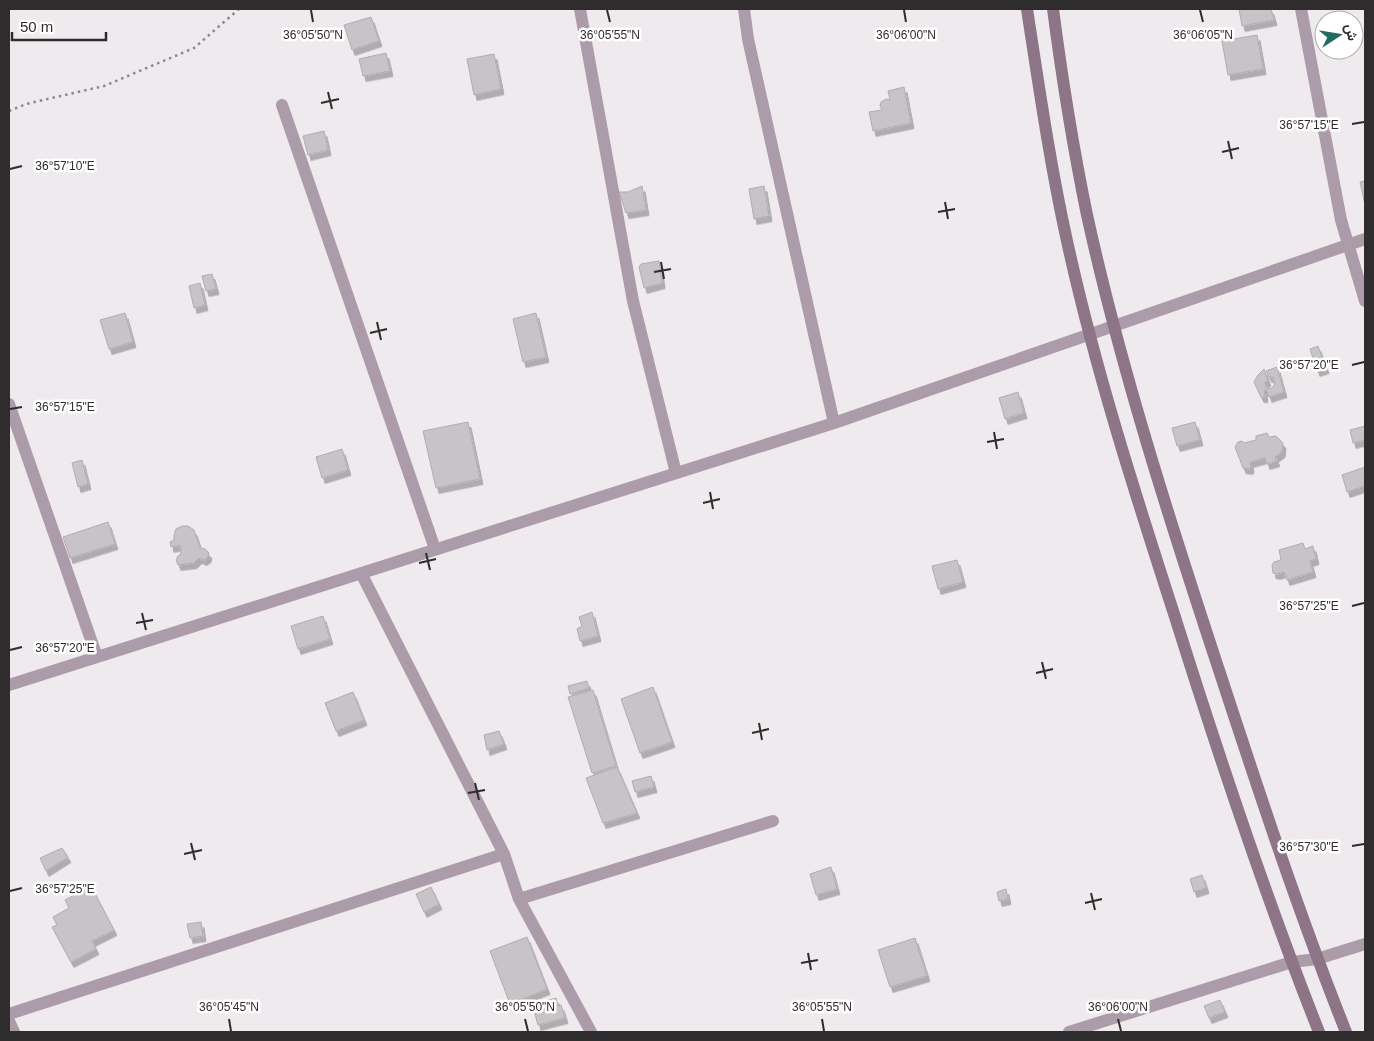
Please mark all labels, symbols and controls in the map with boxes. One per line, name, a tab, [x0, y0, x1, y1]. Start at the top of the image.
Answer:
scale bar	[12, 10, 106, 42]
north arrow	[1314, 10, 1364, 60]
text: 50 m	[20, 18, 53, 35]
text: ش	[1341, 22, 1361, 43]
text: 36°05'50"N	[283, 28, 343, 42]
text: 36°05'55"N	[580, 28, 640, 42]
text: 36°06'00"N	[876, 28, 936, 42]
text: 36°06'05"N	[1173, 28, 1233, 42]
text: 36°57'15"E	[1279, 118, 1339, 132]
text: 36°57'10"E	[35, 159, 95, 173]
text: 36°57'20"E	[1279, 358, 1339, 372]
text: 36°57'15"E	[35, 400, 95, 414]
text: 36°57'25"E	[1279, 599, 1339, 613]
text: 36°57'20"E	[35, 641, 95, 655]
text: 36°57'30"E	[1279, 840, 1339, 854]
text: 36°57'25"E	[35, 882, 95, 896]
text: 36°05'45"N	[199, 1000, 259, 1014]
text: 36°05'50"N	[495, 1000, 555, 1014]
text: 36°05'55"N	[792, 1000, 852, 1014]
text: 36°06'00"N	[1088, 1000, 1148, 1014]

